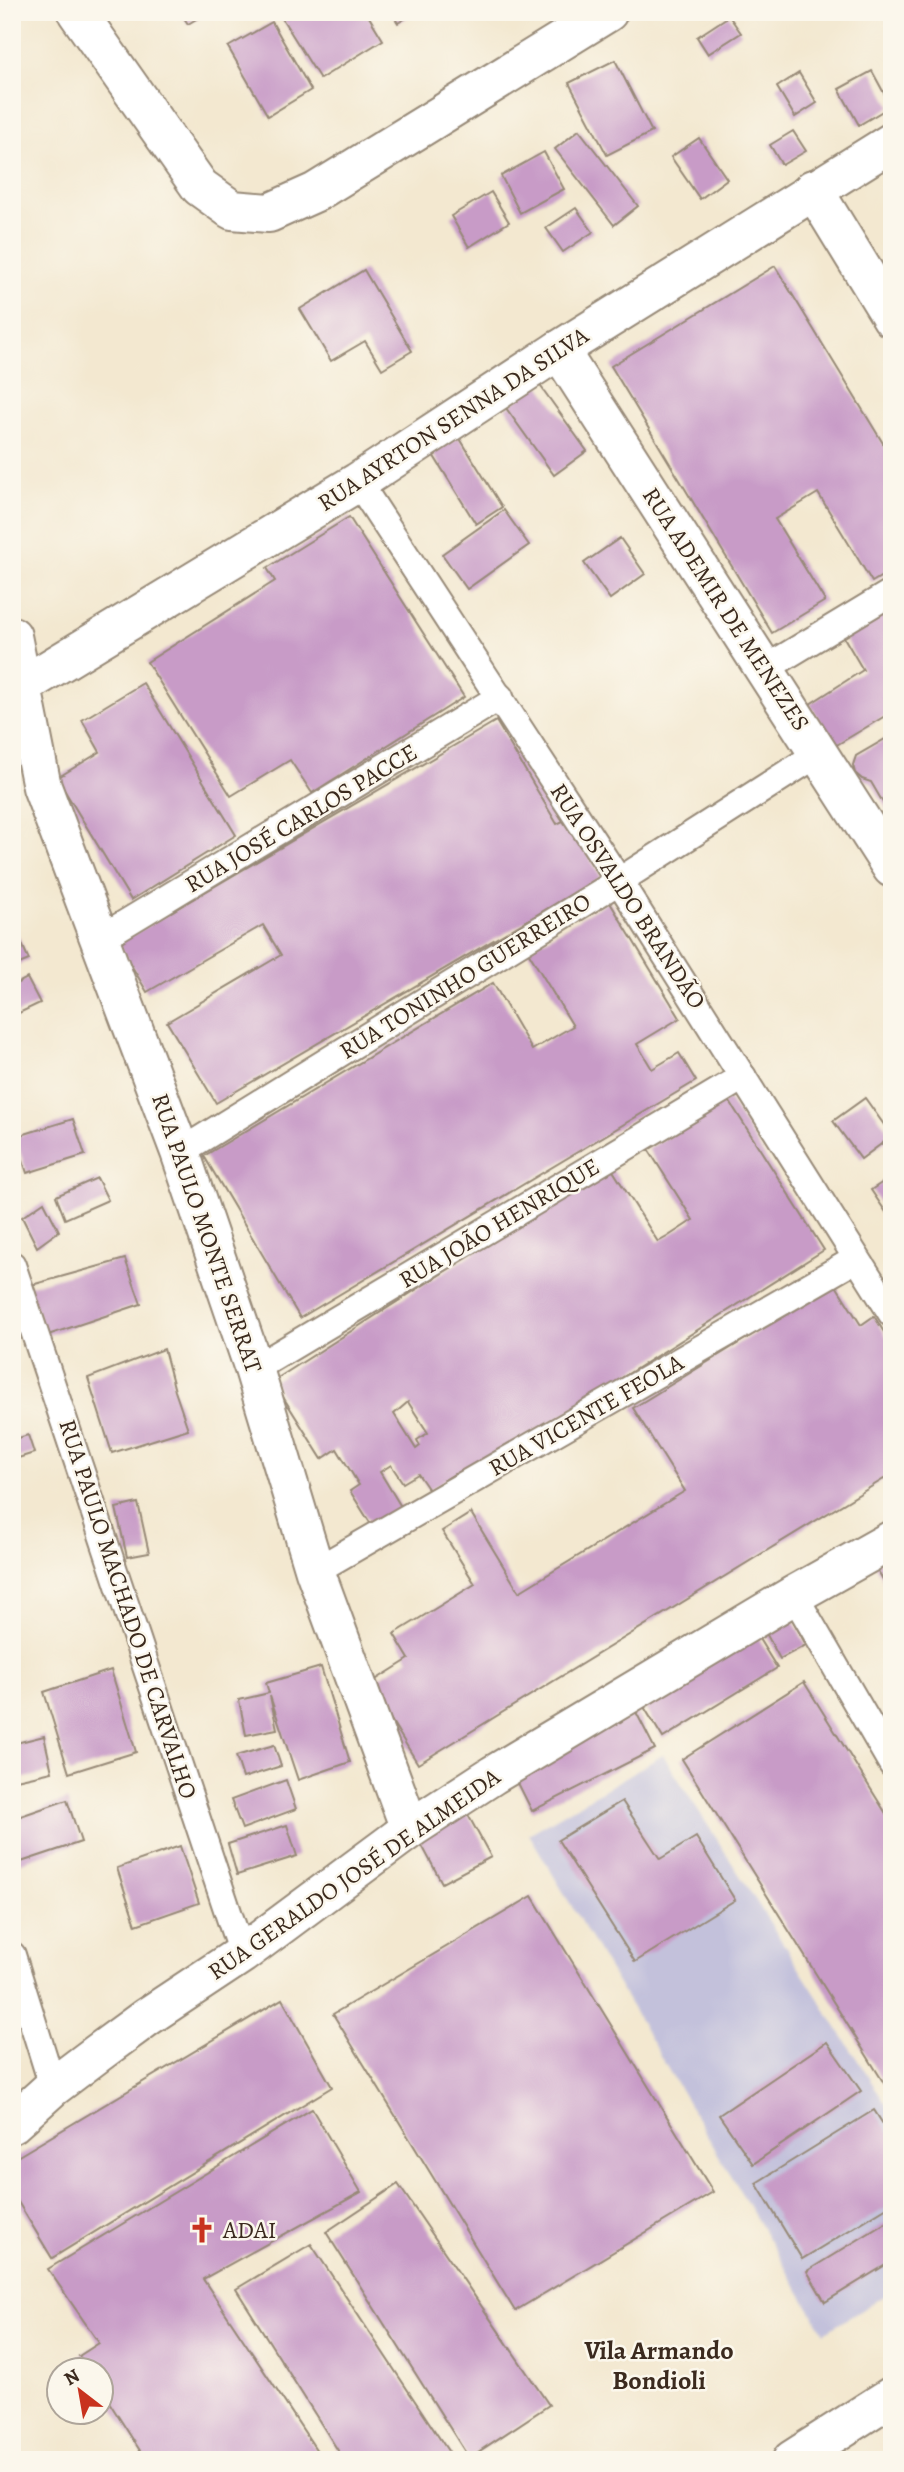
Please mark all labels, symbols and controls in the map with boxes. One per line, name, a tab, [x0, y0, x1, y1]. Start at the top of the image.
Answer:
street label: RUA AYRTON SENNA DA SILVA	[311, 319, 595, 519]
street label: RUA ADEMIR DE MENEZES	[635, 481, 817, 737]
street label: RUA JOSÉ CARLOS PACCE	[179, 736, 423, 900]
street label: RUA OSVALDO BRANDÃO	[543, 777, 713, 1015]
street label: RUA TONINHO GUERREIRO	[333, 885, 597, 1067]
street label: RUA PAULO MONTE SERRAT	[144, 1089, 270, 1377]
street label: RUA JOÃO HENRIQUE	[393, 1150, 605, 1296]
street label: RUA VICENTE FEOLA	[483, 1346, 690, 1484]
street label: RUA PAULO MACHADO DE CARVALHO	[51, 1415, 205, 1803]
street label: RUA GERALDO JOSÉ DE ALMEIDA	[202, 1760, 507, 1987]
place label: ADAI	[222, 2214, 276, 2246]
church icon: ADAI	[187, 2215, 217, 2245]
district label: Vila Armando Bondioli	[583, 2333, 734, 2398]
north arrow	[46, 2356, 116, 2426]
text: N	[59, 2362, 85, 2392]

